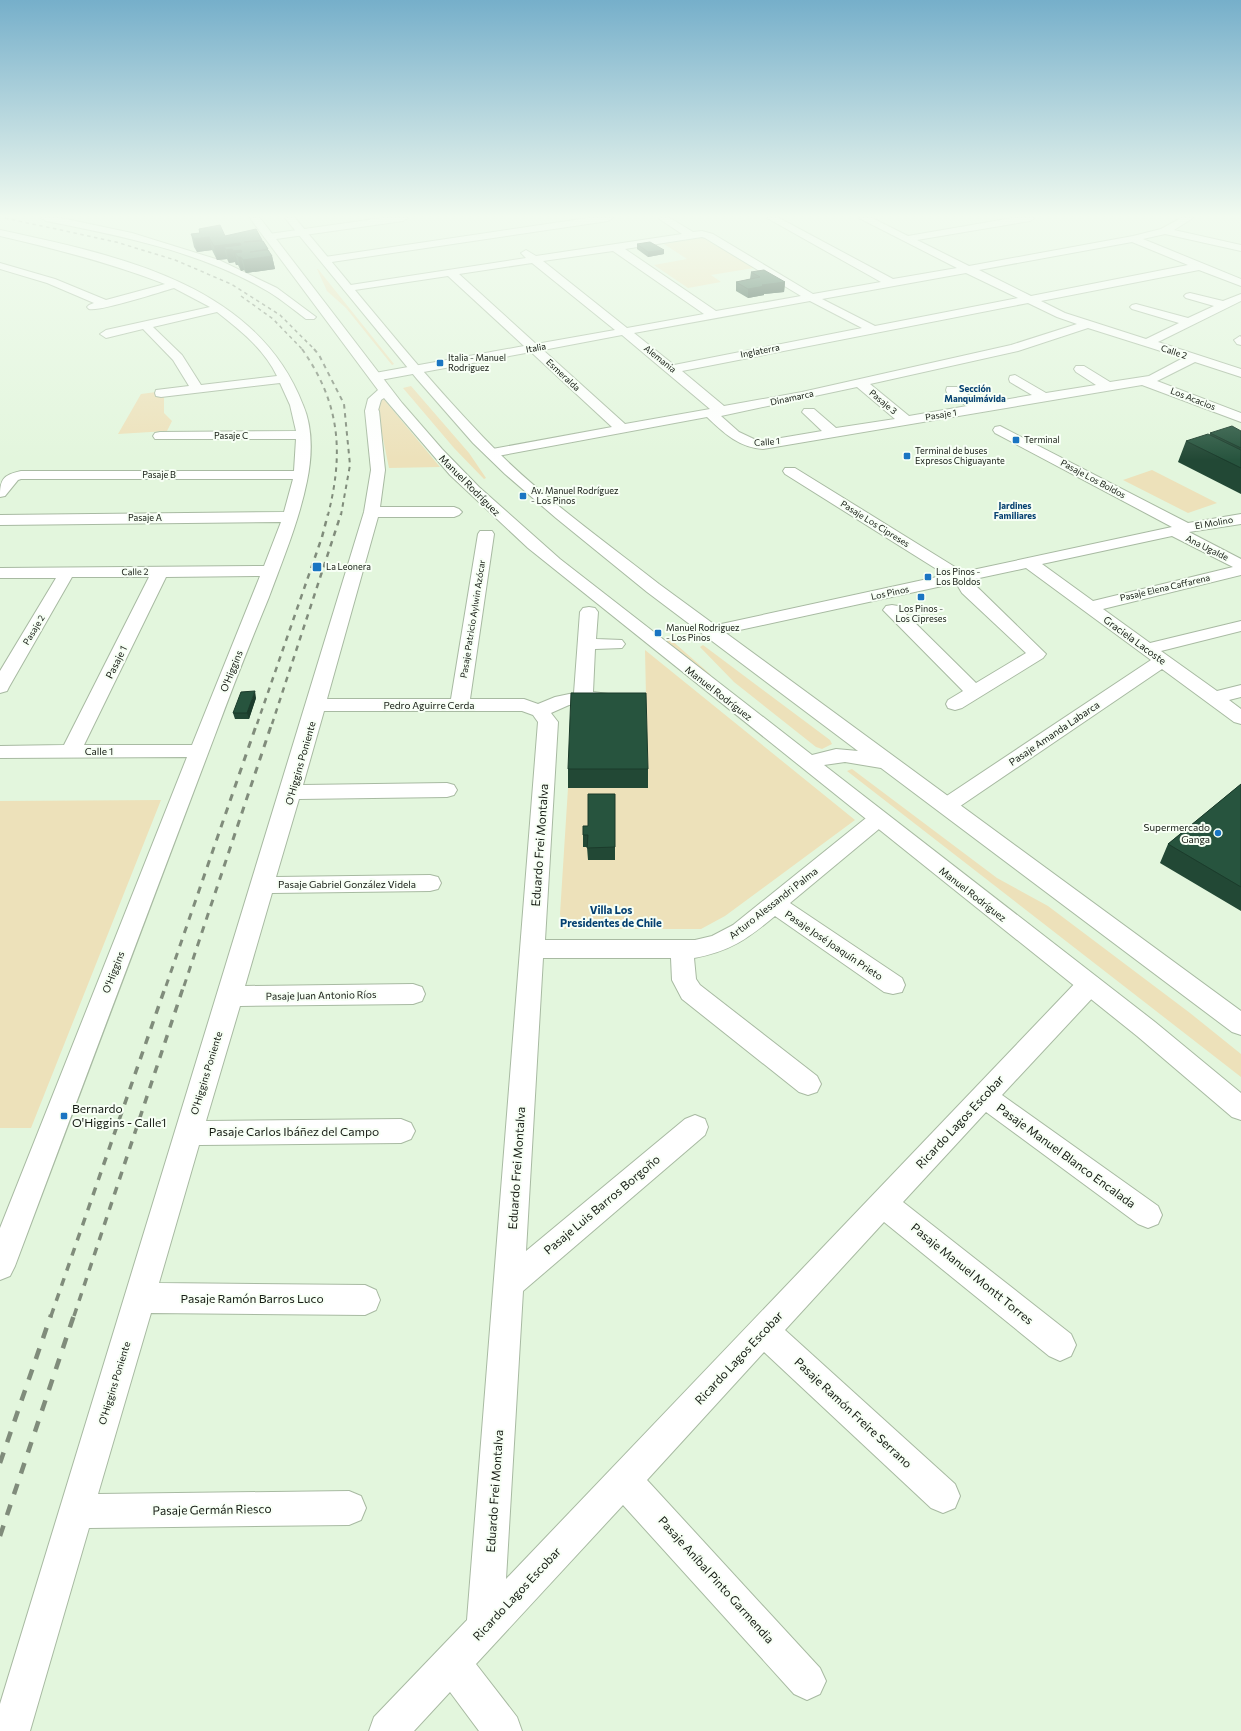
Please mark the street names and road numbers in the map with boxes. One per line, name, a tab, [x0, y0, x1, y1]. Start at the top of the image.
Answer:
street label: Italia	[525, 340, 547, 355]
street label: Inglaterra	[739, 341, 781, 360]
street label: Alemania	[642, 342, 679, 375]
street label: Calle 2	[1160, 342, 1189, 361]
street label: Esmeralda	[544, 356, 583, 393]
street label: Los Acacios	[1169, 385, 1217, 412]
street label: Pasaje 3	[867, 387, 900, 416]
street label: Dinamarca	[769, 388, 815, 407]
street label: Pasaje 1	[924, 407, 957, 422]
street label: Pasaje C	[214, 430, 248, 441]
street label: Calle 1	[754, 435, 780, 448]
street label: Manuel Rodríguez	[437, 452, 503, 518]
street label: Pasaje Los Boldos	[1059, 457, 1128, 500]
street label: Pasaje B	[142, 469, 176, 480]
street label: Pasaje Los Cipreses	[839, 498, 912, 549]
street label: Pasaje A	[128, 512, 162, 523]
street label: El Molino	[1194, 514, 1234, 531]
street label: Ana Ugalde	[1184, 532, 1231, 563]
street label: Pasaje Patricio Aylwin Azócar	[458, 559, 487, 679]
street label: Calle 2	[121, 566, 149, 577]
street label: Pasaje Elena Caffarena	[1119, 572, 1211, 603]
street label: Los Pinos	[870, 583, 910, 602]
street label: Pasaje 2	[20, 613, 47, 647]
street label: Graciela Lacoste	[1101, 613, 1169, 667]
street label: Pasaje 1	[103, 644, 129, 680]
street label: O'Higgins	[217, 648, 245, 694]
street label: Manuel Rodríguez	[683, 663, 755, 723]
street label: Pasaje Amanda Labarca	[1006, 698, 1102, 768]
street label: Pedro Aguirre Cerda	[383, 699, 475, 711]
street label: O'Higgins Poniente	[282, 720, 318, 806]
street label: Calle 1	[85, 745, 113, 757]
street label: Eduardo Frei Montalva	[528, 783, 550, 907]
street label: Manuel Rodríguez	[937, 864, 1009, 924]
street label: Arturo Alessandri Palma	[726, 865, 820, 941]
street label: Pasaje Gabriel González Videla	[278, 878, 416, 890]
street label: Pasaje José Joaquín Prieto	[783, 908, 885, 982]
street label: O'Higgins	[100, 949, 127, 995]
street label: Pasaje Juan Antonio Ríos	[265, 988, 377, 1002]
street label: O'Higgins Poniente	[188, 1030, 224, 1116]
street label: Ricardo Lagos Escobar	[912, 1072, 1006, 1171]
street label: Pasaje Manuel Blanco Encalada	[994, 1100, 1139, 1210]
street label: Eduardo Frei Montalva	[505, 1106, 527, 1230]
street label: Pasaje Carlos Ibáñez del Campo	[209, 1124, 379, 1138]
street label: Pasaje Luis Barros Borgoño	[540, 1152, 662, 1257]
street label: Pasaje Manuel Montt Torres	[909, 1220, 1036, 1327]
street label: Pasaje Ramón Barros Luco	[180, 1291, 324, 1305]
street label: Ricardo Lagos Escobar	[691, 1308, 785, 1407]
street label: O'Higgins Poniente	[96, 1340, 132, 1426]
street label: Pasaje Ramón Freire Serrano	[792, 1354, 915, 1470]
street label: Eduardo Frei Montalva	[483, 1429, 505, 1553]
street label: Pasaje Germán Riesco	[152, 1501, 272, 1517]
street label: Pasaje Aníbal Pinto Garmendia	[656, 1513, 777, 1646]
street label: Ricardo Lagos Escobar	[469, 1544, 563, 1643]

